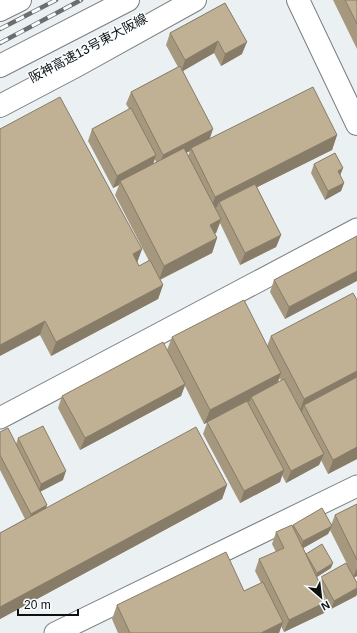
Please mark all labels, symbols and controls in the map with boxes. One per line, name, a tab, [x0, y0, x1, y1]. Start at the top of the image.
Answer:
street label: 阪神高速13号東大阪線	[26, 11, 150, 85]
north arrow	[301, 577, 341, 617]
scale bar	[18, 591, 78, 617]
text: 20 m	[24, 598, 51, 612]
text: N	[319, 599, 332, 613]

